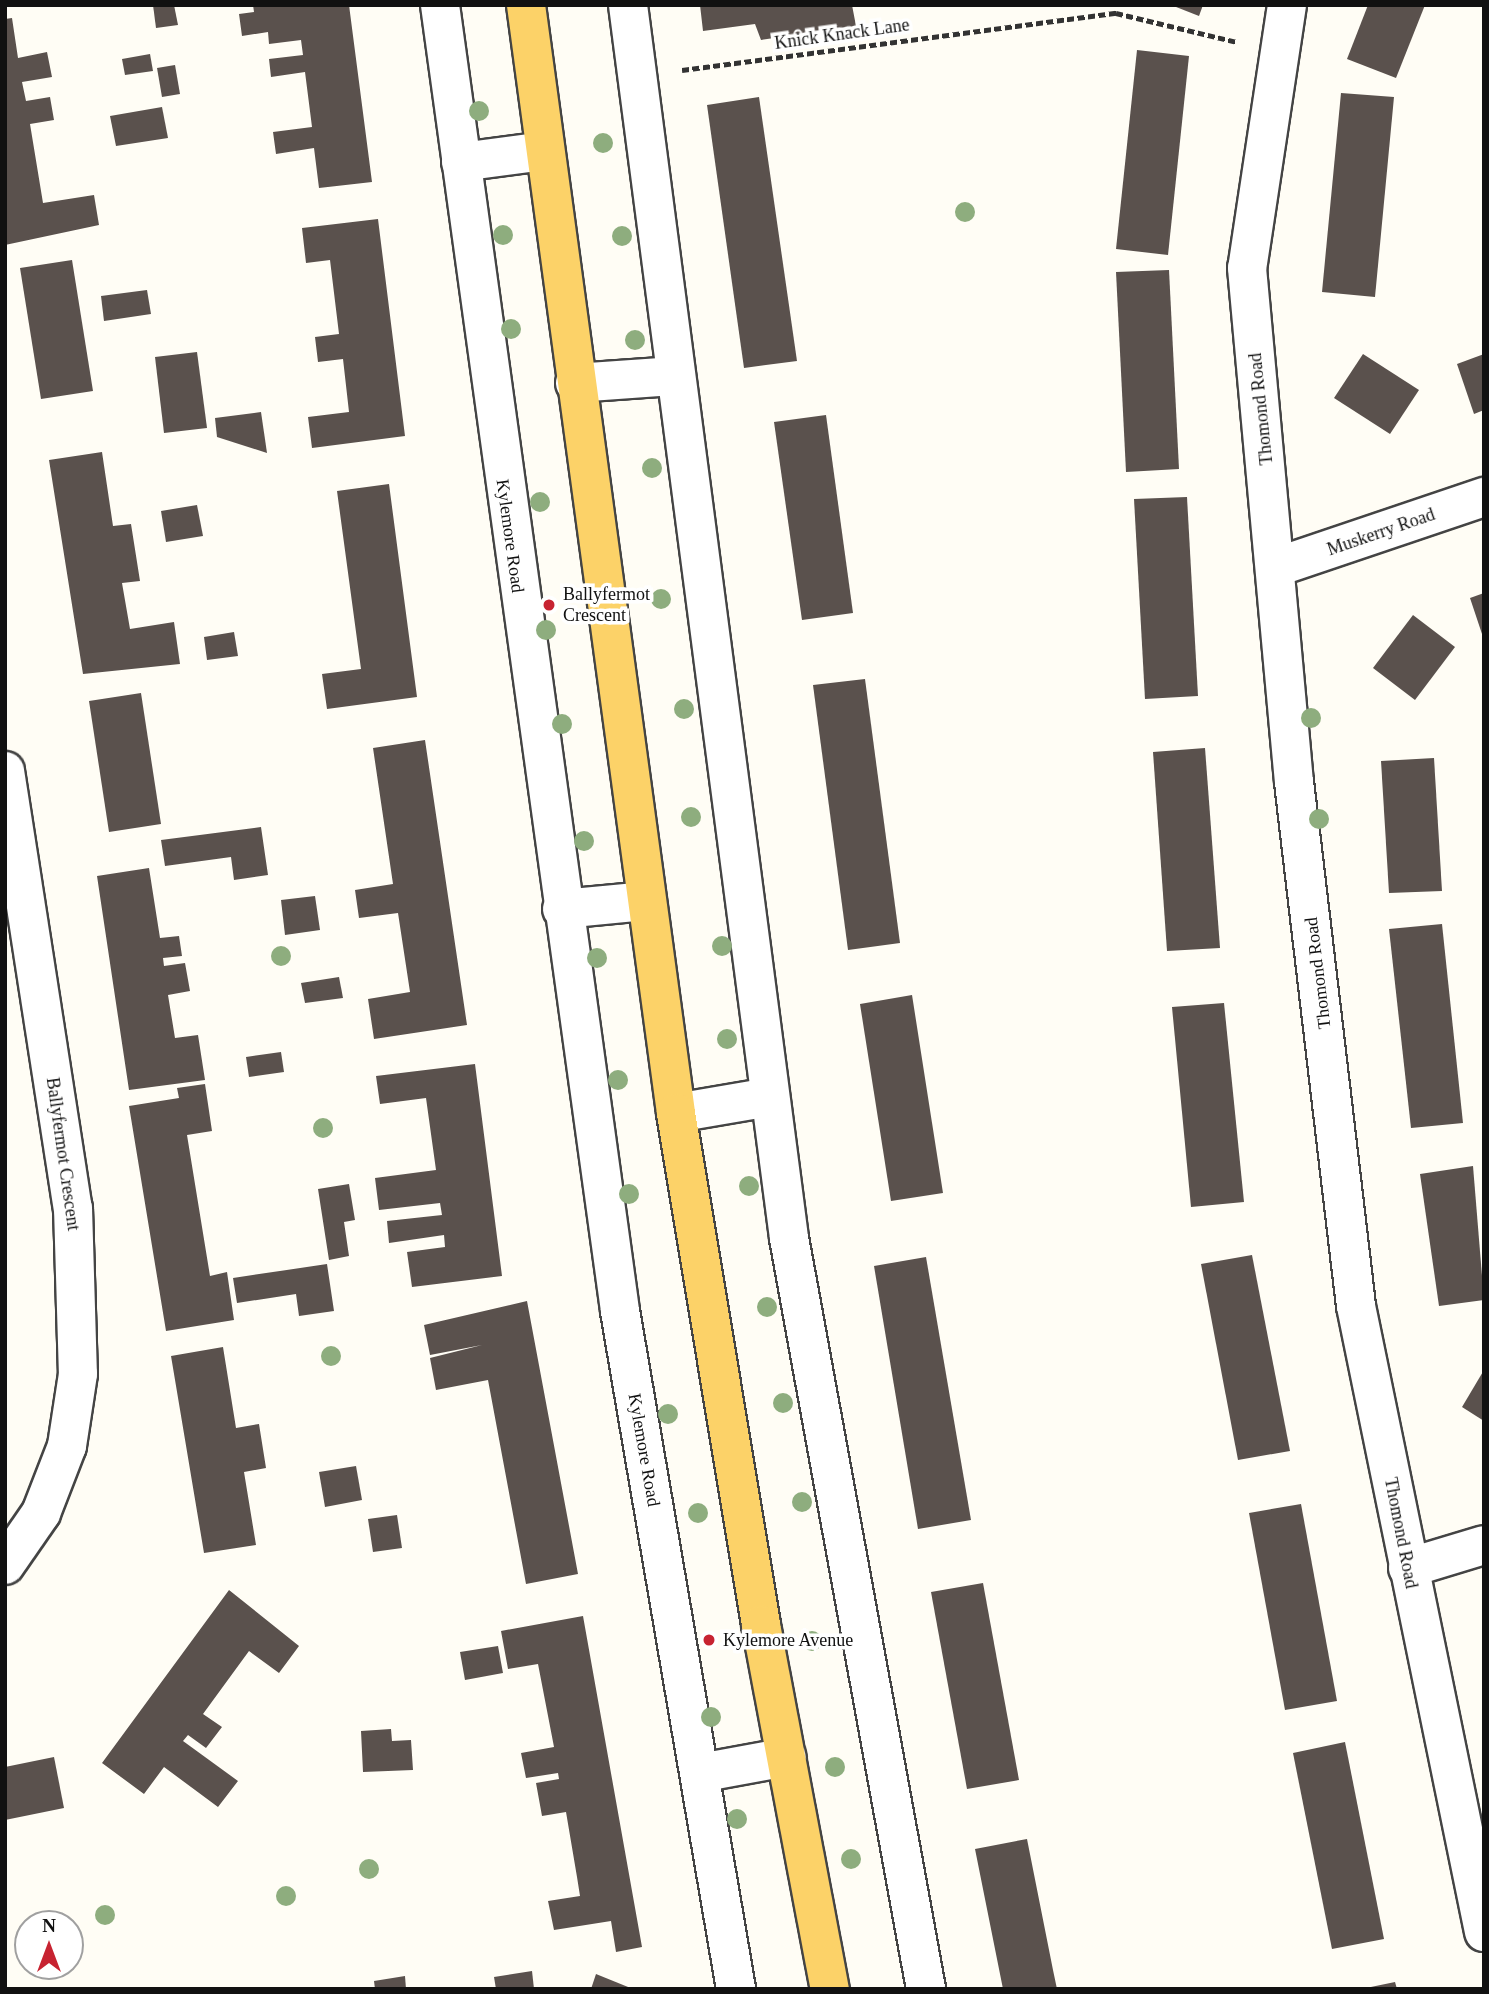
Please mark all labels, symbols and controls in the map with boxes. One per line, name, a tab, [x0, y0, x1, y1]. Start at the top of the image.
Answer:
street label: Knick Knack Lane	[773, 14, 911, 54]
street label: Thomond Road	[1244, 352, 1278, 466]
street label: Kylemore Road	[491, 478, 529, 594]
street label: Muskerry Road	[1324, 503, 1438, 561]
place label: Ballyfermot Crescent	[563, 584, 650, 626]
marker: Ballyfermot Crescent	[541, 597, 557, 613]
street label: Thomond Road	[1300, 916, 1336, 1030]
street label: Ballyfermot Crescent	[42, 1076, 84, 1232]
street label: Kylemore Road	[623, 1392, 665, 1508]
street label: Thomond Road	[1380, 1476, 1422, 1590]
place label: Kylemore Avenue	[723, 1629, 854, 1651]
marker: Kylemore Avenue	[701, 1632, 717, 1648]
north arrow	[14, 1910, 84, 1980]
text: N	[42, 1915, 56, 1936]

